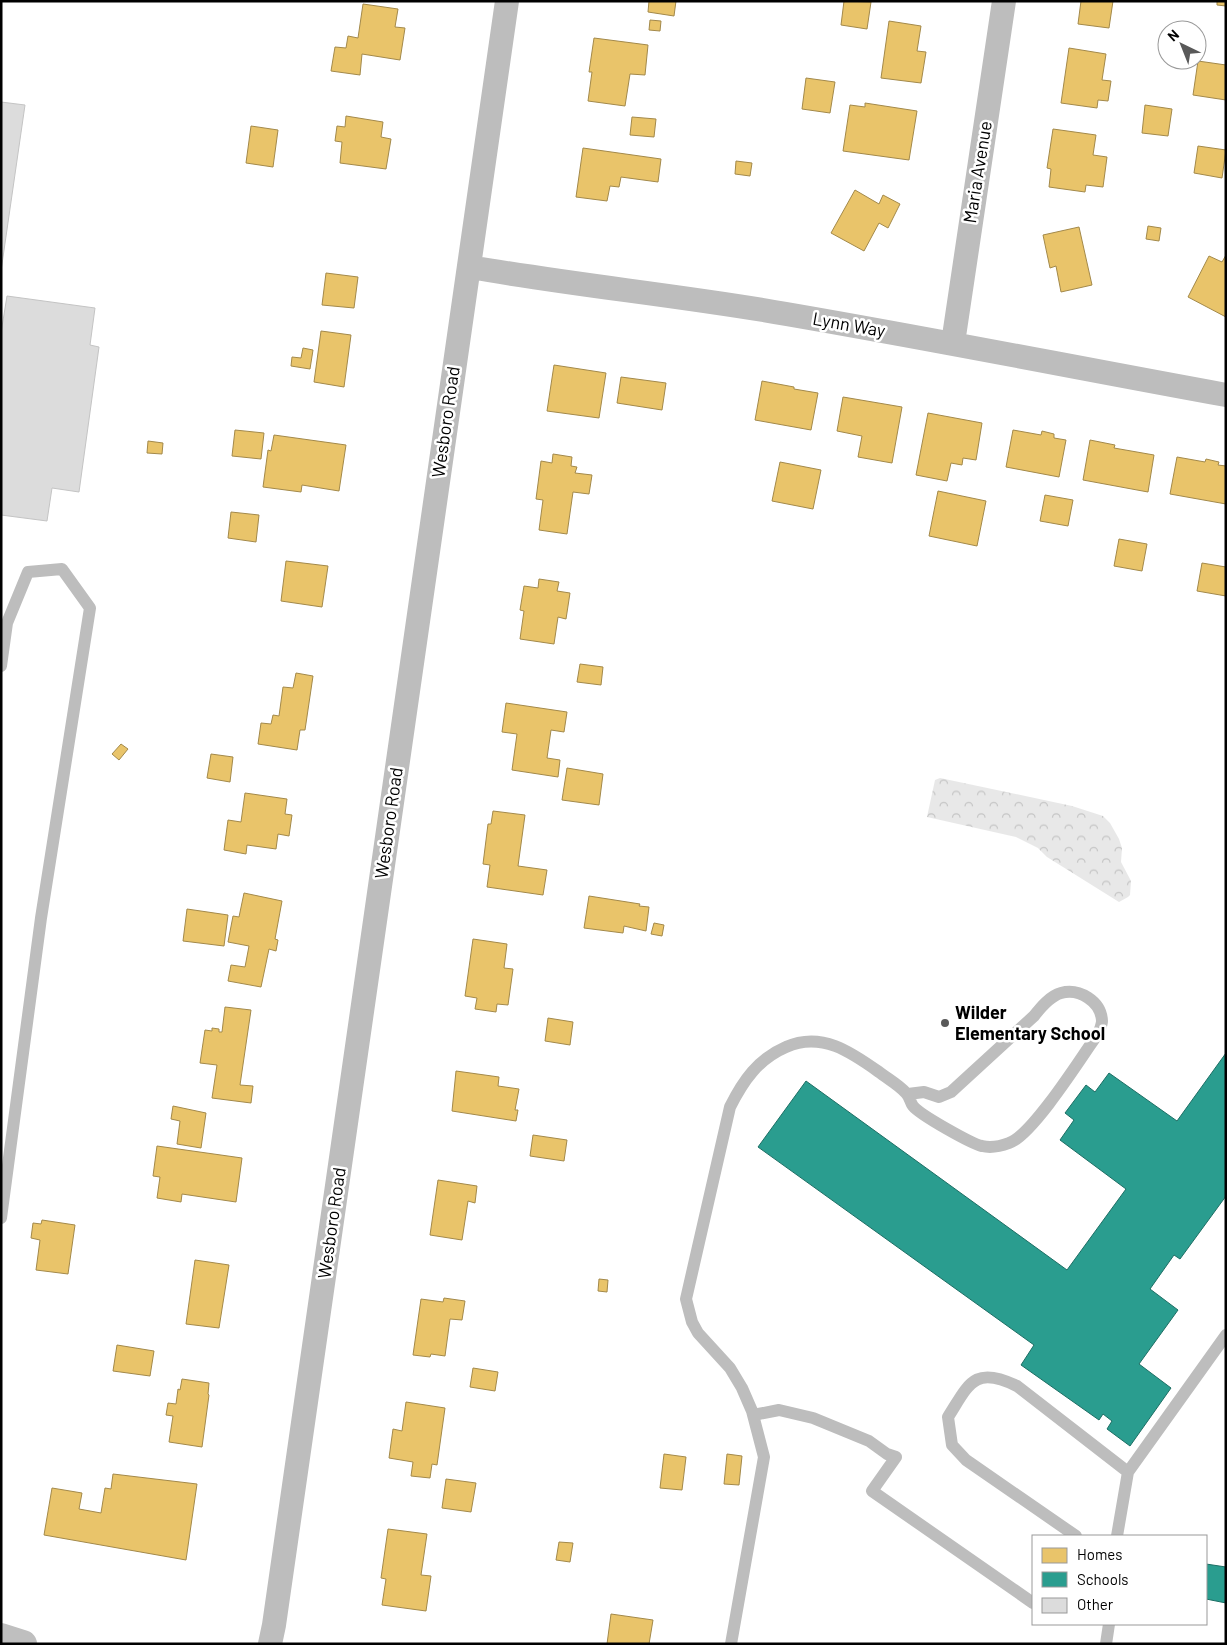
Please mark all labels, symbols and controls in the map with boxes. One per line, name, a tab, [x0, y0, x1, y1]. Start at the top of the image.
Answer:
north arrow	[1157, 20, 1207, 70]
text: N	[1164, 26, 1182, 45]
street label: Maria Avenue	[958, 119, 996, 225]
street label: Lynn Way	[811, 307, 887, 341]
street label: Wesboro Road	[426, 365, 464, 479]
street label: Wesboro Road	[369, 766, 407, 880]
place label: Wilder Elementary School	[955, 1001, 1105, 1044]
marker: Wilder Elementary School	[939, 1017, 951, 1029]
street label: Wesboro Road	[312, 1166, 350, 1280]
legend	[1032, 1535, 1207, 1625]
text: Homes	[1077, 1545, 1122, 1563]
text: Schools	[1077, 1570, 1129, 1588]
text: Other	[1077, 1595, 1114, 1613]

